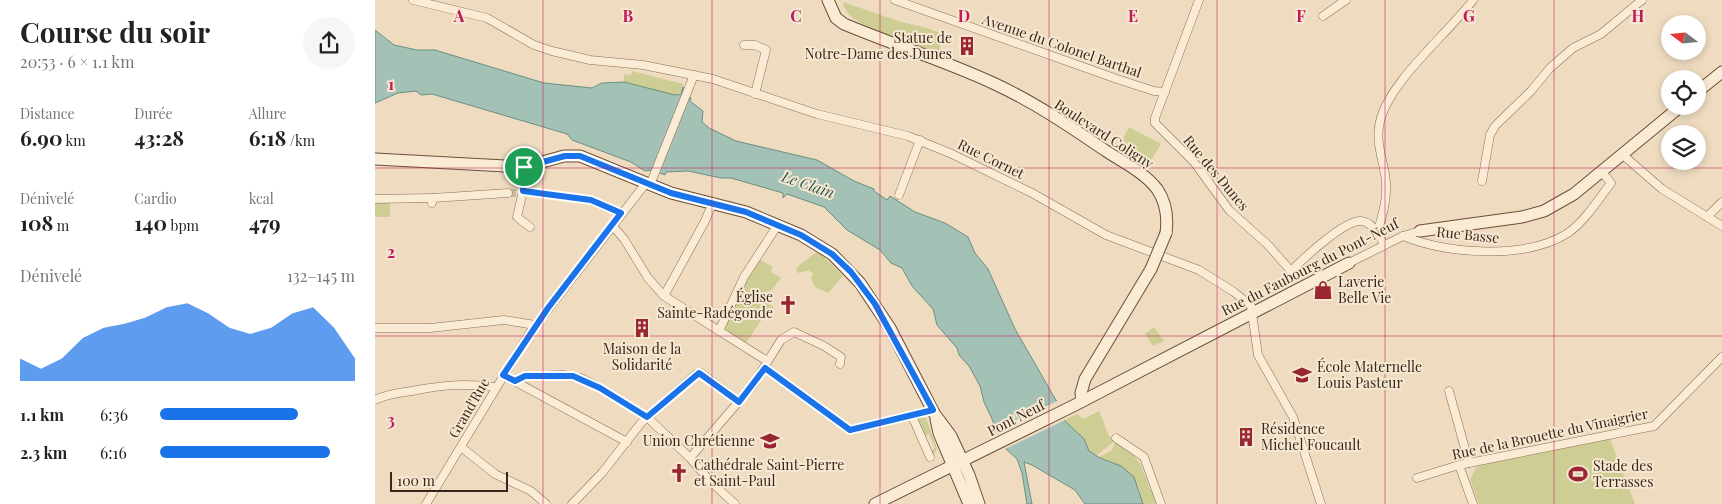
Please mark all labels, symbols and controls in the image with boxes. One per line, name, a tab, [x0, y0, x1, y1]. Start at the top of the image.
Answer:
text: A	[453, 5, 465, 26]
text: B	[623, 5, 634, 26]
text: C	[790, 5, 802, 26]
text: D	[958, 5, 970, 26]
text: E	[1128, 5, 1138, 26]
text: F	[1296, 5, 1306, 26]
text: G	[1463, 5, 1475, 26]
text: H	[1632, 5, 1645, 26]
street label: Avenue du Colonel Barthal	[979, 9, 1144, 82]
text: Course du soir	[20, 13, 210, 50]
north arrow	[1661, 15, 1706, 60]
map controls	[1661, 15, 1706, 170]
button: share	[303, 17, 355, 69]
place label: Statue de Notre-Dame des Dunes	[805, 28, 952, 63]
building icon: Statue de Notre-Dame des Dunes	[956, 35, 978, 57]
text: 20:53 · 6 × 1.1 km	[20, 51, 134, 72]
button: locate	[1661, 70, 1706, 115]
text: 1	[388, 73, 394, 94]
street label: Boulevard Coligny	[1051, 94, 1158, 173]
text: Distance	[20, 104, 75, 123]
text: Durée	[134, 104, 173, 123]
text: Allure	[249, 104, 287, 123]
text: 6.90	[20, 123, 62, 151]
text: 43:28	[134, 123, 184, 151]
text: 6:18	[249, 123, 286, 151]
button: layers	[1661, 125, 1706, 170]
text: km	[62, 131, 86, 150]
text: /km	[286, 131, 315, 150]
street label: Rue des Dunes	[1179, 131, 1253, 214]
street label: Rue Cornet	[955, 134, 1029, 183]
pin	[503, 146, 545, 188]
icon: arrive	[510, 153, 538, 181]
water label: Le Clain	[778, 165, 837, 202]
text: Dénivelé	[20, 189, 74, 208]
text: Cardio	[134, 189, 177, 208]
text: kcal	[249, 189, 274, 208]
text: 108	[20, 208, 53, 236]
text: 140	[134, 208, 167, 236]
text: 479	[249, 208, 281, 236]
street label: Rue du Faubourg du Pont-Neuf	[1218, 213, 1403, 320]
text: m	[53, 216, 69, 235]
text: bpm	[167, 216, 199, 235]
street label: Rue Basse	[1436, 222, 1500, 247]
text: 2	[387, 241, 395, 262]
text: Dénivelé	[20, 265, 82, 286]
text: 132–145 m	[287, 265, 355, 286]
place label: Laverie Belle Vie	[1338, 272, 1391, 307]
shop icon: Laverie Belle Vie	[1312, 279, 1334, 301]
place label: Église Sainte-Radégonde	[657, 287, 773, 322]
church icon: Église Sainte-Radégonde	[777, 294, 799, 316]
building icon: Maison de la Solidarité	[631, 317, 653, 339]
place label: Maison de la Solidarité	[603, 339, 681, 374]
place label: École Maternelle Louis Pasteur	[1317, 357, 1422, 392]
school or university icon: École Maternelle Louis Pasteur	[1291, 364, 1313, 386]
street label: Grand'Rue	[444, 374, 493, 441]
street label: Pont Neuf	[984, 394, 1049, 440]
street label: Rue de la Brouette du Vinaigrier	[1450, 403, 1650, 464]
text: 1.1 km	[20, 404, 64, 425]
text: 6:36	[100, 404, 128, 425]
text: 3	[387, 409, 395, 430]
place label: Résidence Michel Foucault	[1261, 419, 1362, 454]
building icon: Résidence Michel Foucault	[1235, 426, 1257, 448]
school or university icon: Union Chrétienne	[759, 430, 781, 452]
place label: Union Chrétienne	[643, 431, 755, 450]
text: 2.3 km	[20, 442, 67, 463]
text: 6:16	[100, 442, 127, 463]
place label: Cathédrale Saint-Pierre et Saint-Paul	[694, 455, 844, 490]
place label: Stade des Terrasses	[1593, 456, 1653, 491]
church icon: Cathédrale Saint-Pierre et Saint-Paul	[668, 462, 690, 484]
sports icon: Stade des Terrasses	[1567, 463, 1589, 485]
scale bar	[390, 469, 507, 492]
text: 100 m	[397, 471, 435, 490]

